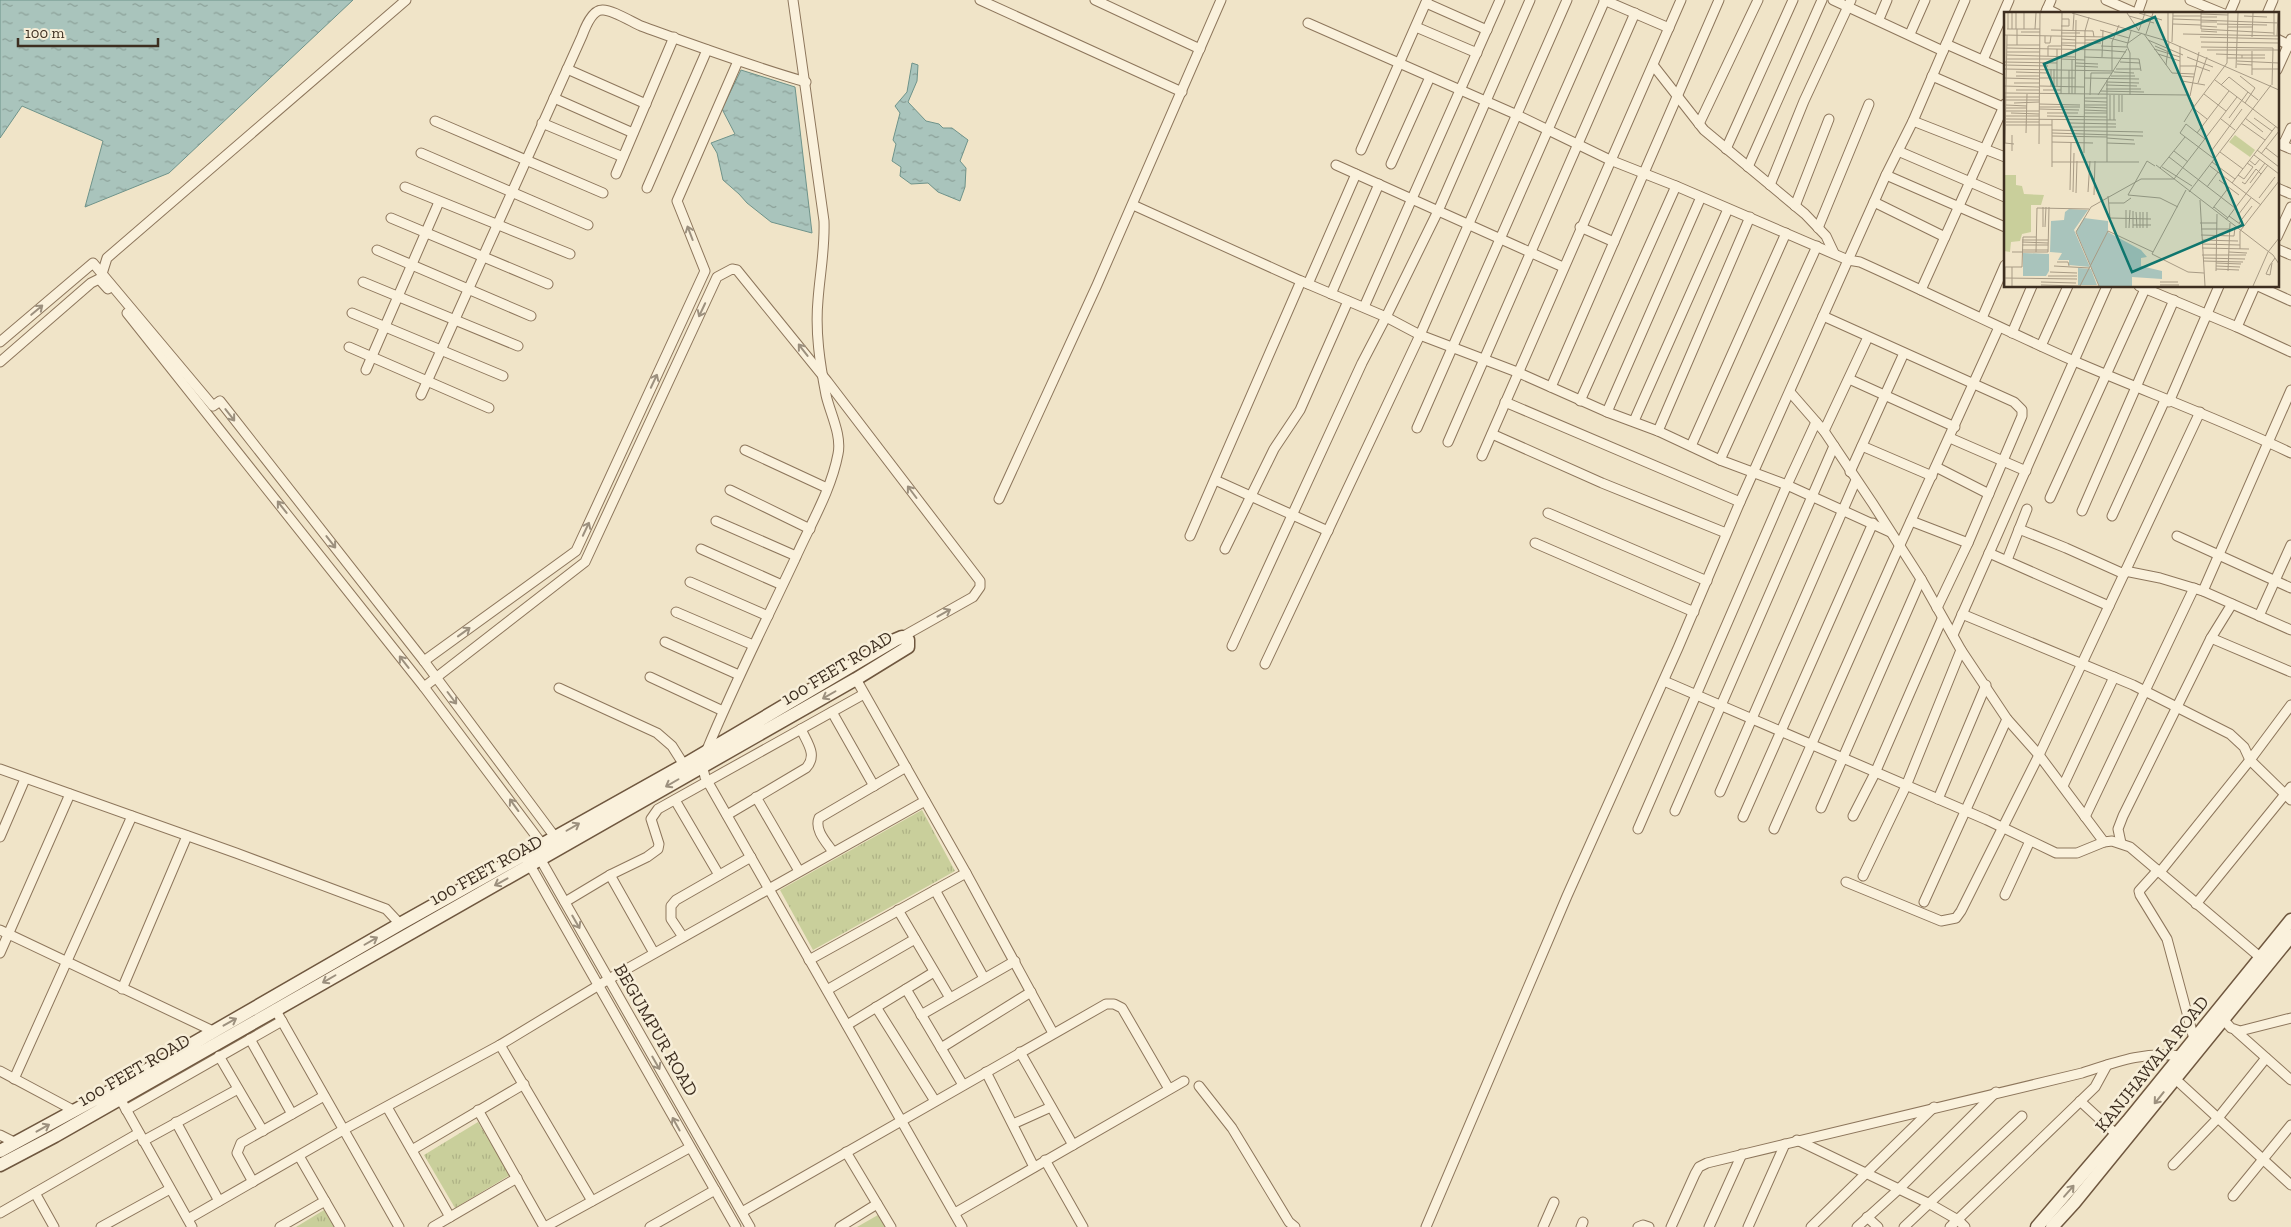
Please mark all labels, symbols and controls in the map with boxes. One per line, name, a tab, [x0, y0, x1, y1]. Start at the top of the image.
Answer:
inset map	[2004, 12, 2278, 288]
scale bar	[18, 15, 158, 47]
text: 100 m	[25, 24, 64, 42]
one-way arrow	[684, 226, 694, 241]
one-way arrow	[697, 303, 707, 318]
one-way arrow	[31, 305, 44, 316]
one-way arrow	[797, 344, 808, 357]
one-way arrow	[649, 374, 659, 389]
one-way arrow	[224, 408, 235, 421]
one-way arrow	[907, 486, 918, 499]
one-way arrow	[276, 501, 287, 514]
one-way arrow	[582, 522, 591, 537]
one-way arrow	[325, 535, 336, 548]
one-way arrow	[937, 608, 951, 618]
street label: 100 FEET ROAD	[777, 626, 897, 710]
one-way arrow	[457, 627, 471, 637]
one-way arrow	[399, 655, 409, 669]
one-way arrow	[822, 690, 836, 700]
one-way arrow	[447, 691, 457, 705]
one-way arrow	[665, 779, 679, 789]
one-way arrow	[509, 798, 519, 812]
one-way arrow	[566, 821, 580, 831]
street label: 100 FEET ROAD	[426, 830, 546, 910]
one-way arrow	[494, 877, 508, 887]
one-way arrow	[571, 914, 581, 929]
one-way arrow	[363, 936, 377, 946]
street label: BEGUMPUR ROAD	[609, 960, 703, 1100]
one-way arrow	[323, 975, 337, 985]
street label: KANJHAWALA ROAD	[2090, 991, 2214, 1137]
one-way arrow	[222, 1016, 236, 1026]
street label: 100 FEET ROAD	[74, 1029, 194, 1111]
one-way arrow	[652, 1055, 662, 1069]
one-way arrow	[2154, 1092, 2165, 1105]
one-way arrow	[671, 1117, 681, 1132]
one-way arrow	[35, 1122, 49, 1132]
one-way arrow	[2063, 1184, 2075, 1197]

